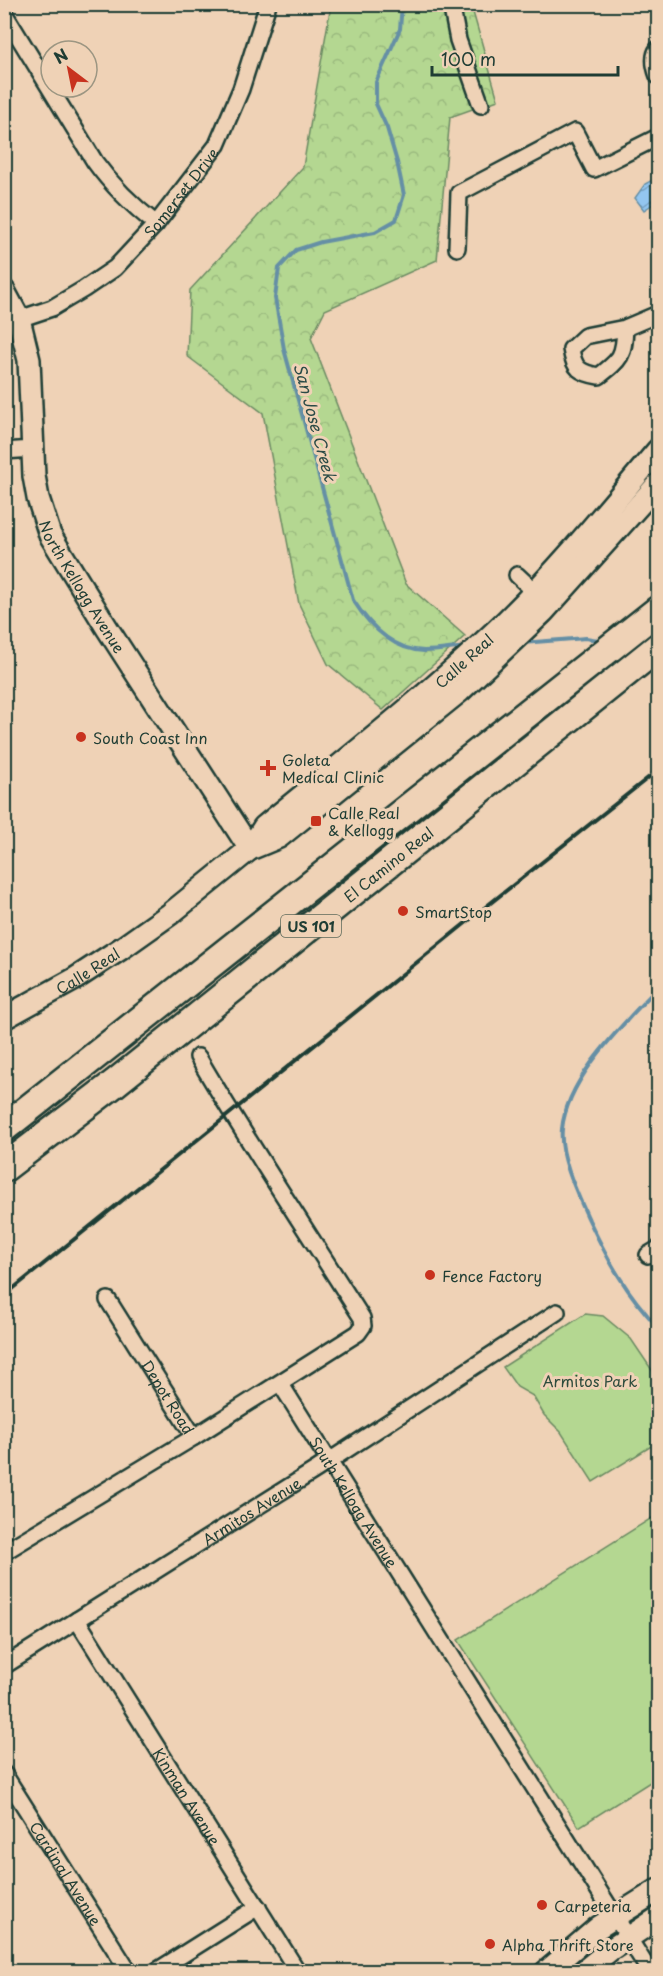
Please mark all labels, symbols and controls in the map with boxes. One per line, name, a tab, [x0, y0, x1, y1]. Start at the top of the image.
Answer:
north arrow	[39, 39, 99, 99]
scale bar	[432, 39, 618, 77]
text: N	[49, 42, 72, 69]
text: 100 m	[441, 45, 496, 72]
street label: Somerset Drive	[138, 142, 223, 242]
water label: San Jose Creek	[289, 360, 344, 485]
street label: North Kellogg Avenue	[34, 517, 131, 657]
street label: Calle Real	[429, 628, 498, 693]
place label: South Coast Inn	[93, 726, 207, 749]
marker: South Coast Inn	[74, 730, 88, 744]
place label: Goleta Medical Clinic	[282, 748, 384, 788]
marker: Goleta Medical Clinic	[259, 759, 277, 777]
place label: Calle Real & Kellogg	[328, 801, 400, 841]
marker: Calle Real & Kellogg	[309, 814, 323, 828]
street label: El Camino Real	[338, 821, 438, 907]
place label: SmartStop	[415, 900, 492, 923]
marker: SmartStop	[396, 904, 410, 918]
road number: US 101	[281, 915, 341, 937]
street label: Calle Real	[51, 941, 124, 999]
place label: Fence Factory	[442, 1264, 542, 1287]
marker: Fence Factory	[423, 1268, 437, 1282]
street label: Depot Road	[136, 1355, 201, 1438]
park label: Armitos Park	[543, 1369, 637, 1392]
street label: South Kellogg Avenue	[305, 1432, 404, 1571]
street label: Armitos Avenue	[197, 1471, 305, 1550]
street label: Kinman Avenue	[148, 1743, 227, 1849]
street label: Cardinal Avenue	[25, 1816, 108, 1929]
place label: Carpeteria	[554, 1894, 632, 1917]
marker: Carpeteria	[535, 1898, 549, 1912]
place label: Alpha Thrift Store	[502, 1933, 634, 1956]
marker: Alpha Thrift Store	[483, 1937, 497, 1951]

